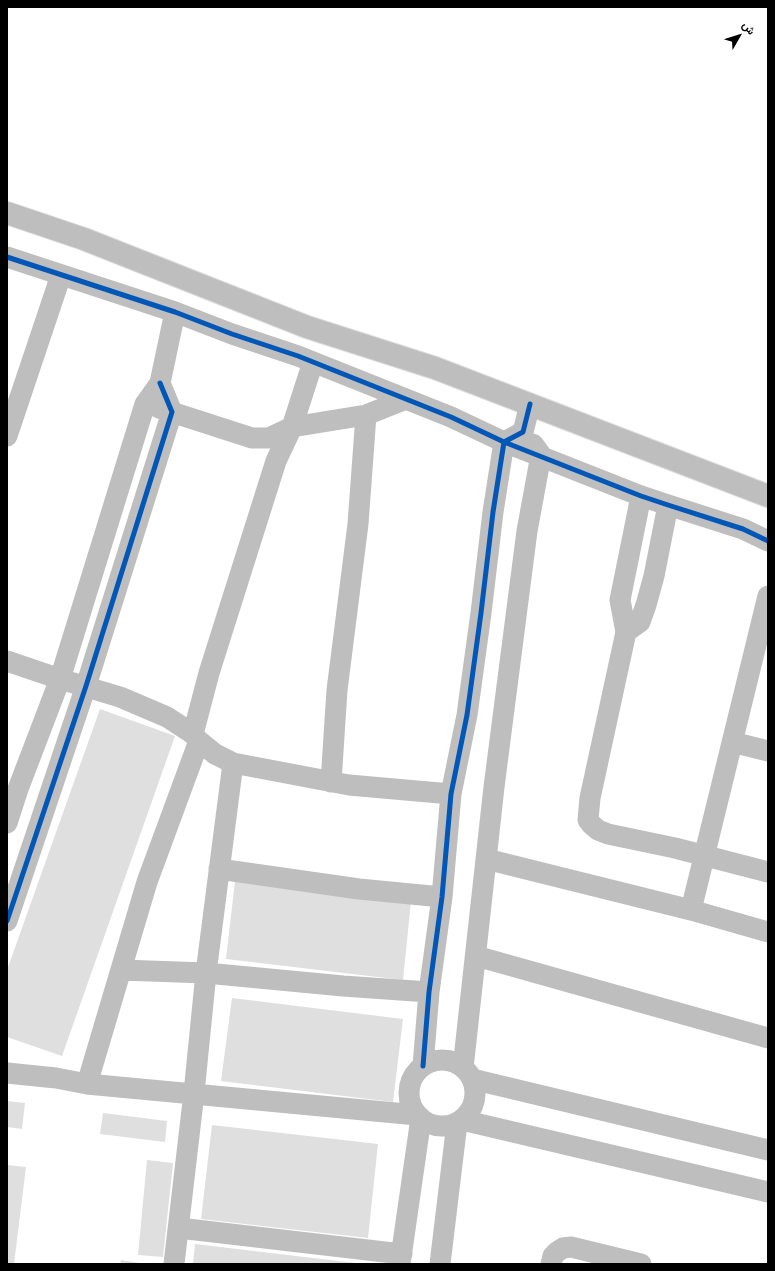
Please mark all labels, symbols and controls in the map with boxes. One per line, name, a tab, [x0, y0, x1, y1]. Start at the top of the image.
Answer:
north arrow	[719, 16, 759, 56]
text: ش	[740, 19, 758, 37]

